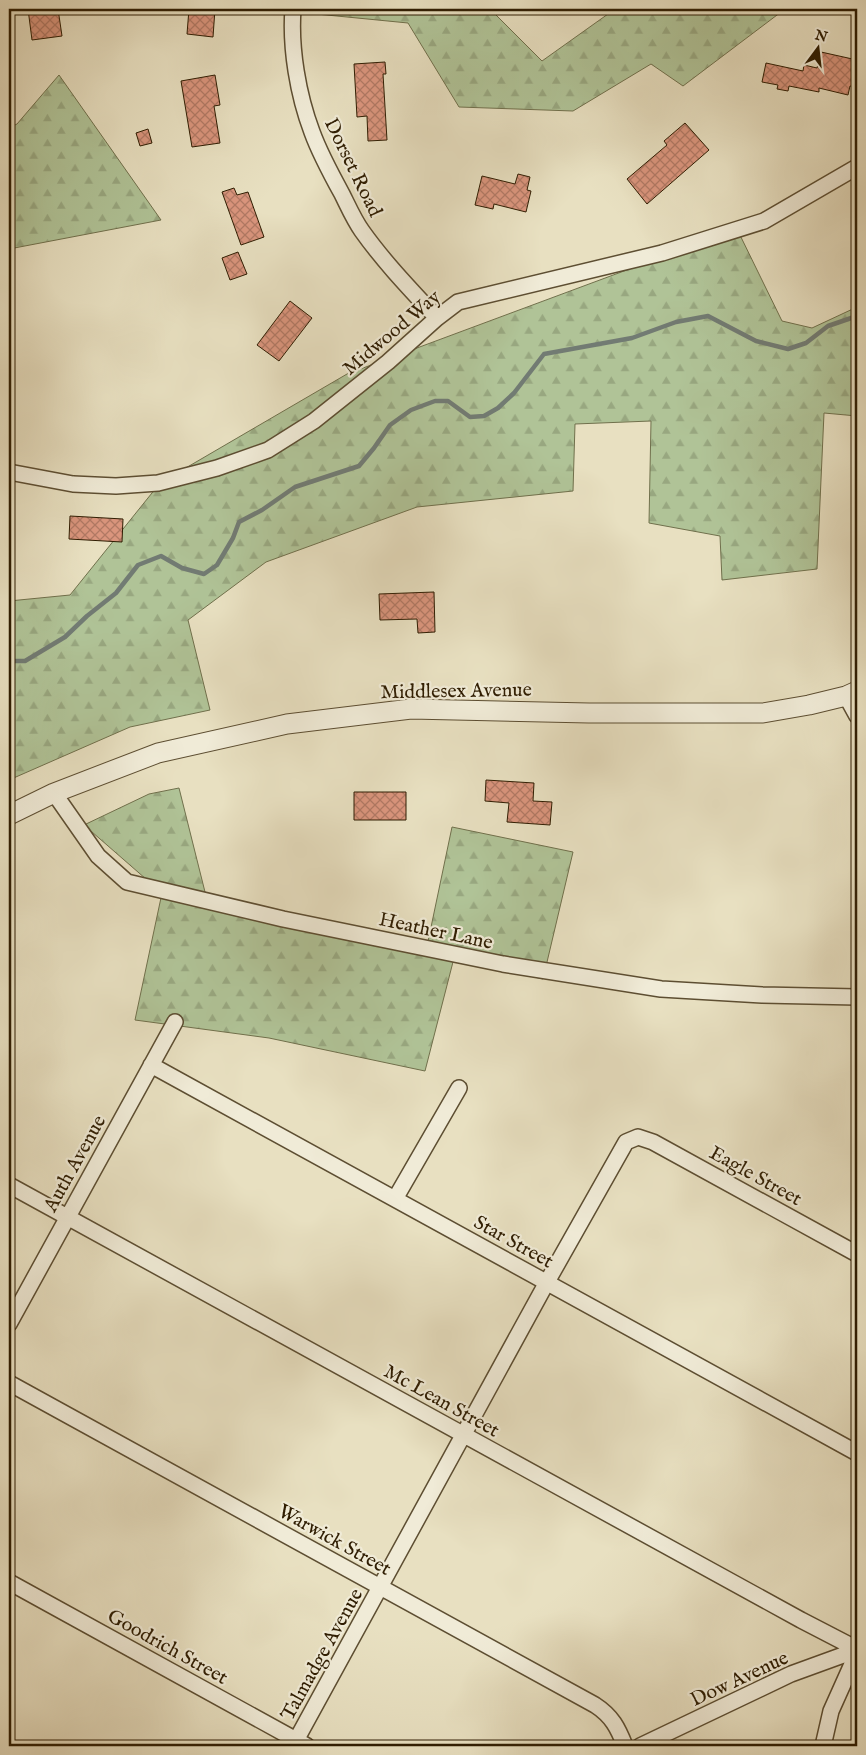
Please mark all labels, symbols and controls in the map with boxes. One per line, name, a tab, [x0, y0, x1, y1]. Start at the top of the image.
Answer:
north arrow	[794, 22, 844, 72]
text: N	[812, 26, 829, 47]
street label: Dorset Road	[318, 114, 387, 221]
street label: Midwood Way	[338, 285, 446, 381]
street label: Middlesex Avenue	[380, 678, 532, 705]
street label: Heather Lane	[376, 907, 495, 956]
street label: Auth Avenue	[38, 1111, 112, 1217]
street label: Eagle Street	[705, 1141, 806, 1212]
street label: Star Street	[469, 1210, 558, 1274]
street label: Mc Lean Street	[379, 1359, 504, 1443]
street label: Warwick Street	[273, 1499, 395, 1582]
street label: Talmadge Avenue	[276, 1584, 369, 1725]
street label: Goodrich Street	[103, 1604, 232, 1691]
street label: Dow Avenue	[687, 1646, 793, 1713]

